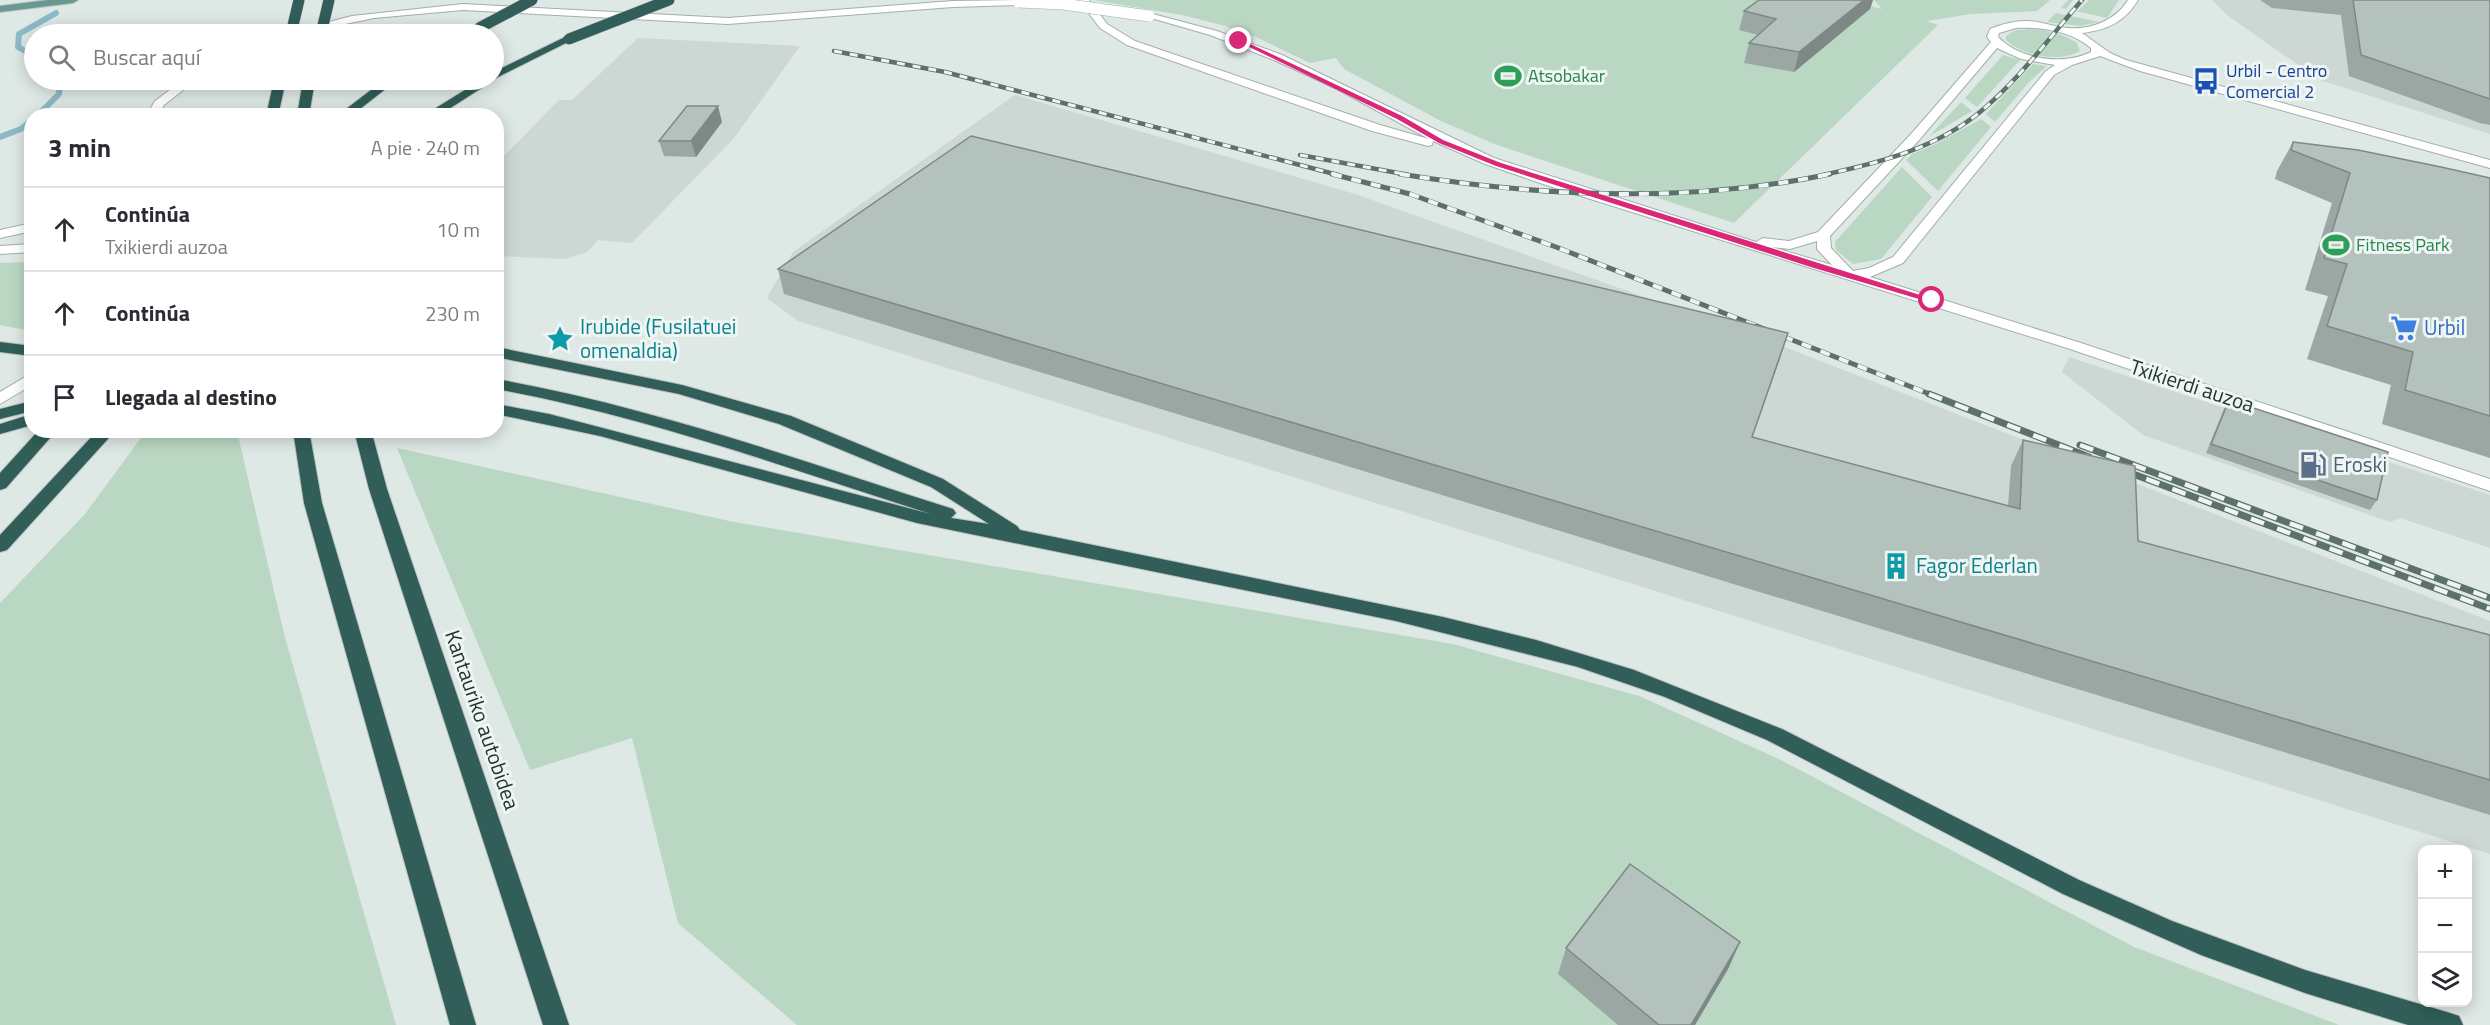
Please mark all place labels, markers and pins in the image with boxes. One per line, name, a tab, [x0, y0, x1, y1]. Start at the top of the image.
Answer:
place label: Urbil - Centro Comercial 2	[2226, 57, 2327, 105]
sports icon: Atsobakar	[1493, 61, 1523, 91]
place label: Atsobakar	[1528, 62, 1605, 89]
bus stop icon: Urbil - Centro Comercial 2	[2191, 66, 2221, 96]
sports icon: Fitness Park	[2321, 230, 2351, 260]
place label: Fitness Park	[2356, 231, 2450, 258]
place label: Irubide (Fusilatuei omenaldia)	[580, 310, 736, 366]
place label: Urbil	[2424, 311, 2465, 343]
supermarket icon: Urbil	[2389, 313, 2419, 343]
place icon: Irubide (Fusilatuei omenaldia)	[545, 324, 575, 354]
place label: Eroski	[2333, 448, 2387, 480]
fuel station icon: Eroski	[2298, 450, 2328, 480]
place label: Fagor Ederlan	[1916, 549, 2038, 581]
building icon: Fagor Ederlan	[1881, 551, 1911, 581]

